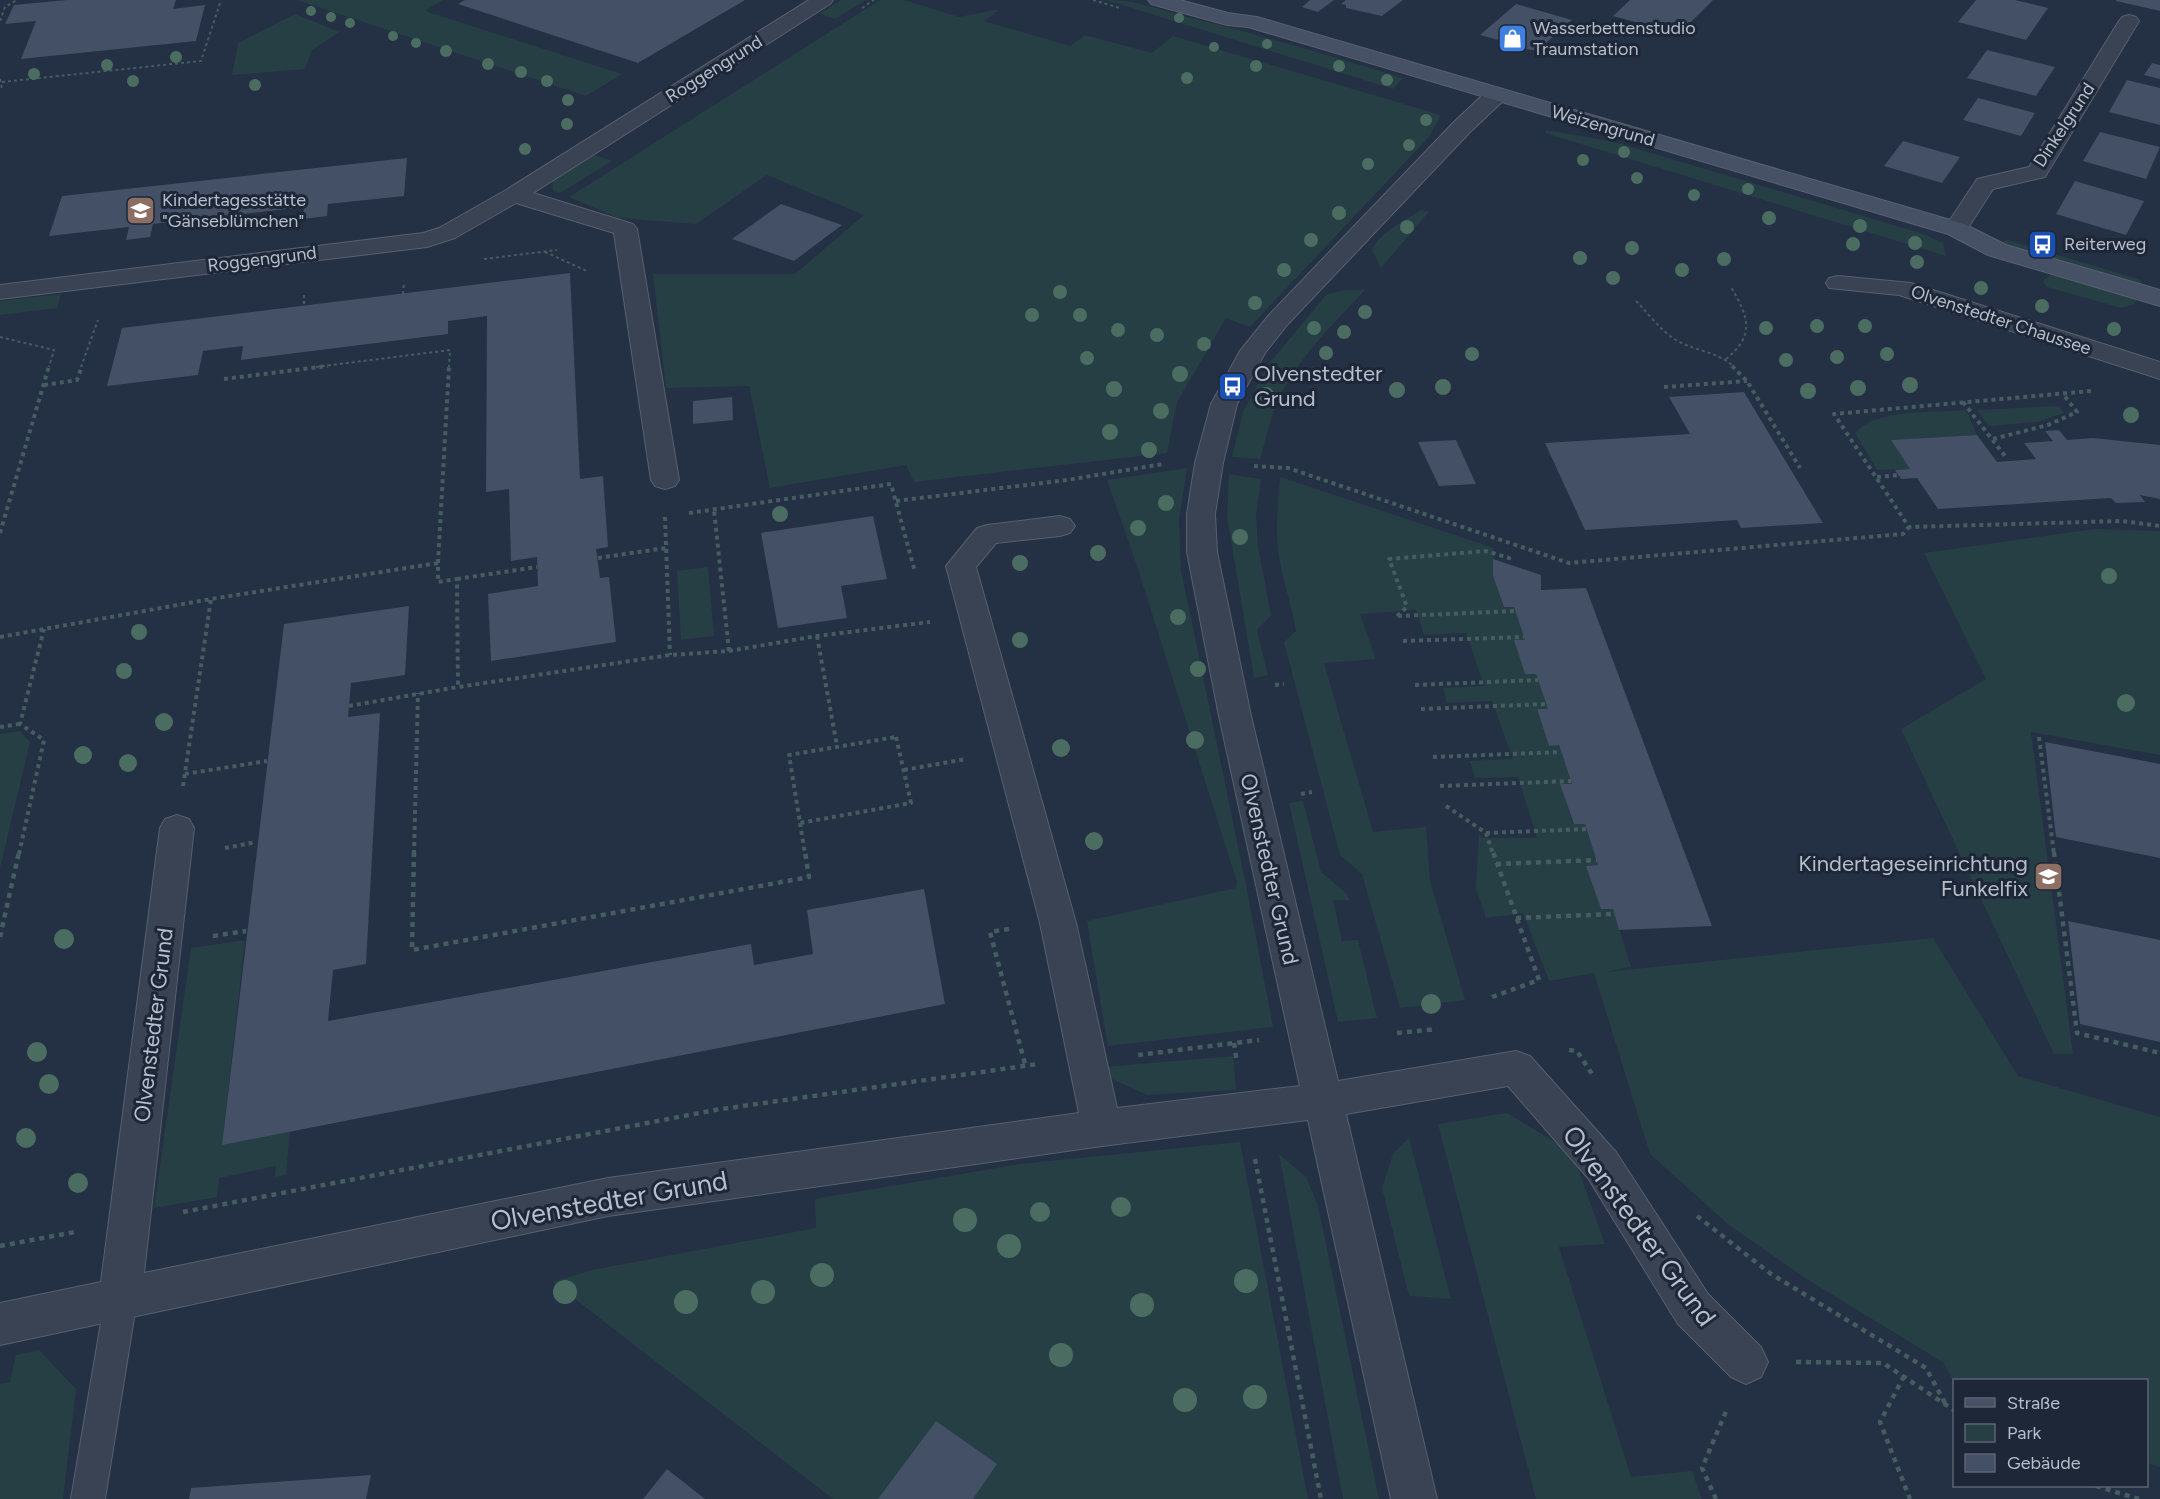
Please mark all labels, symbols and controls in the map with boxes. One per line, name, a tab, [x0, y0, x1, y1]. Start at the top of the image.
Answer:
place label: Wasserbettenstudio Traumstation	[1533, 17, 1696, 60]
shop icon: Wasserbettenstudio Traumstation	[1496, 22, 1528, 54]
street label: Roggengrund	[662, 31, 766, 107]
street label: Dinkelgrund	[2029, 79, 2099, 171]
street label: Weizengrund	[1549, 101, 1657, 151]
place label: Kindertagesstätte "Gänseblümchen"	[162, 189, 306, 232]
school or university icon: Kindertagesstätte "Gänseblümchen"	[125, 194, 157, 226]
bus stop icon: Reiterweg	[2027, 228, 2059, 260]
place label: Reiterweg	[2064, 233, 2146, 255]
street label: Roggengrund	[206, 241, 318, 277]
street label: Olvenstedter Chaussee	[1908, 280, 2094, 360]
place label: Olvenstedter Grund	[1254, 360, 1383, 412]
bus stop icon: Olvenstedter Grund	[1217, 370, 1249, 402]
street label: Olvenstedter Grund	[1234, 771, 1305, 967]
place label: Kindertageseinrichtung Funkelfix	[1798, 850, 2029, 902]
school or university icon: Kindertageseinrichtung Funkelfix	[2033, 860, 2065, 892]
street label: Olvenstedter Grund	[128, 926, 179, 1124]
street label: Olvenstedter Grund	[1556, 1119, 1723, 1332]
street label: Olvenstedter Grund	[488, 1163, 730, 1238]
legend	[1953, 1379, 2148, 1487]
text: Straße	[2007, 1392, 2060, 1414]
text: Park	[2007, 1422, 2042, 1444]
text: Gebäude	[2007, 1452, 2081, 1474]

